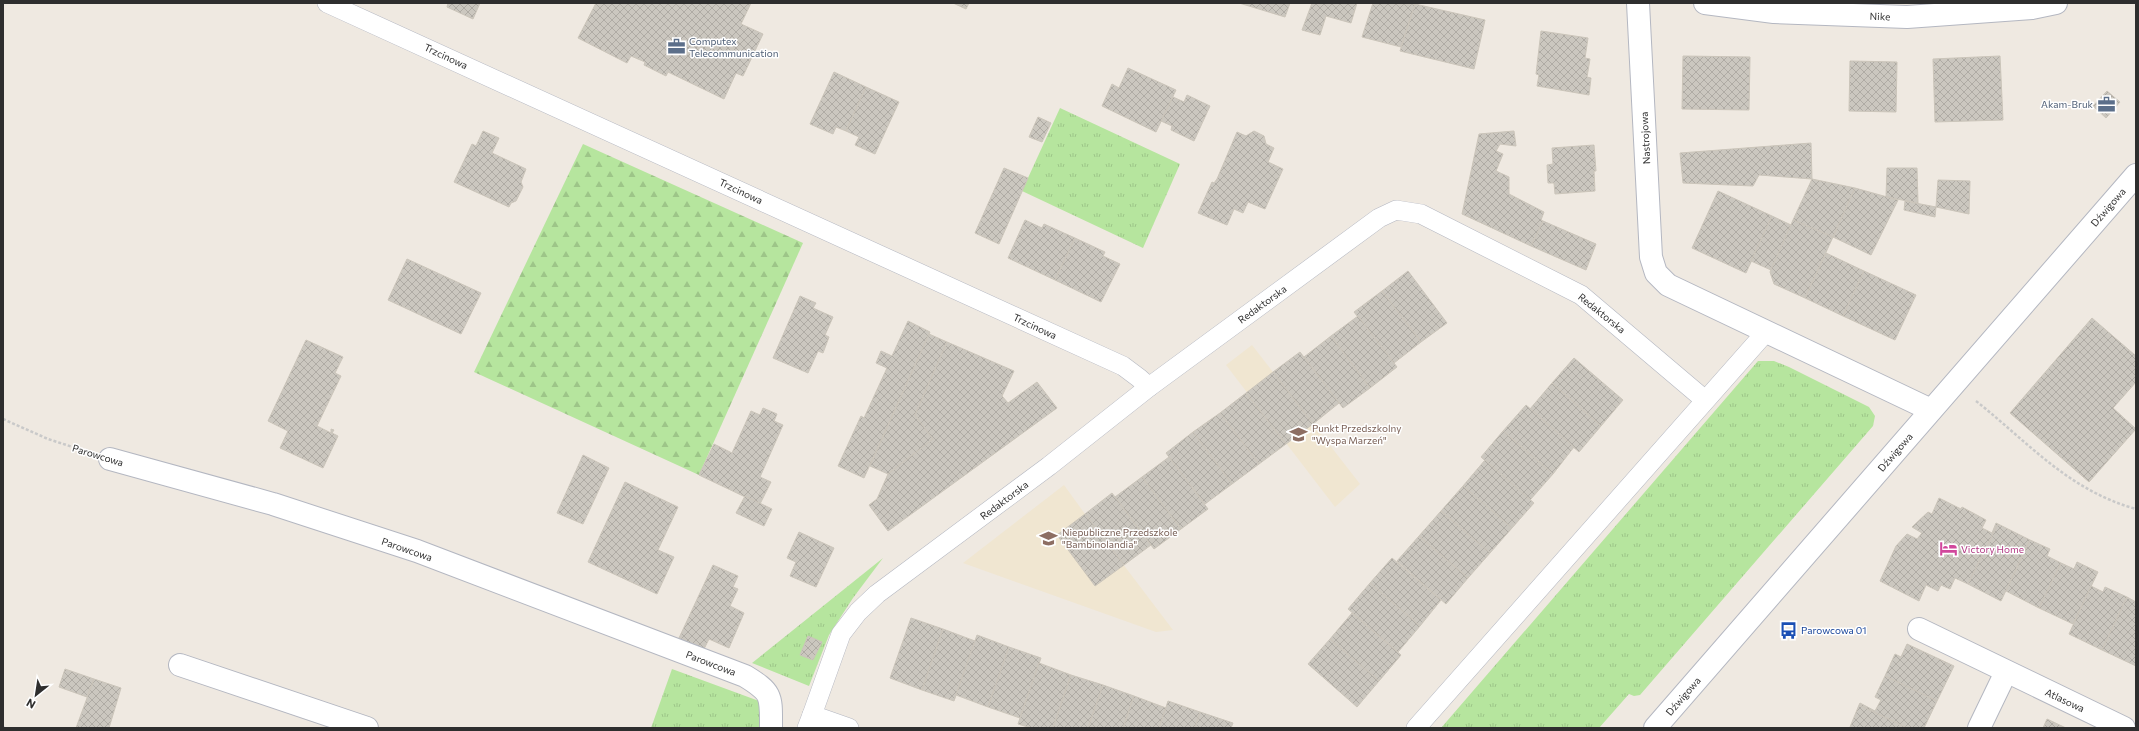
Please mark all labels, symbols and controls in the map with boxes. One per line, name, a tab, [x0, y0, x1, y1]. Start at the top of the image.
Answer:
street label: Nike	[1870, 10, 1890, 22]
place label: Computex Telecommunication	[689, 35, 779, 59]
office icon: Computex Telecommunication	[666, 37, 686, 57]
street label: Trzcinowa	[422, 41, 470, 71]
office icon: Akam-Bruk	[2096, 94, 2116, 114]
place label: Akam-Bruk	[2041, 98, 2094, 110]
street label: Nastrojowa	[1638, 111, 1652, 165]
street label: Trzcinowa	[717, 176, 765, 206]
street label: Dźwigowa	[2088, 185, 2128, 229]
street label: Redaktorska	[1235, 282, 1289, 326]
street label: Redaktorska	[1576, 290, 1628, 336]
street label: Trzcinowa	[1011, 311, 1059, 341]
place label: Punkt Przedszkolny "Wyspa Marzeń"	[1312, 422, 1401, 446]
school or university icon: Punkt Przedszkolny "Wyspa Marzeń"	[1289, 424, 1309, 444]
street label: Dźwigowa	[1875, 430, 1915, 474]
street label: Parowcowa	[71, 442, 125, 468]
street label: Redaktorska	[978, 478, 1030, 522]
place label: Niepubliczne Przedszkole "Bambinolandia"	[1062, 526, 1178, 550]
school or university icon: Niepubliczne Przedszkole "Bambinolandia"	[1039, 528, 1059, 548]
street label: Parowcowa	[380, 535, 434, 563]
hotel icon: Victory Home	[1938, 539, 1958, 559]
place label: Victory Home	[1961, 543, 2024, 555]
bus stop icon: Parowcowa 01	[1778, 620, 1798, 640]
place label: Parowcowa 01	[1801, 624, 1867, 636]
street label: Parowcowa	[684, 648, 738, 678]
street label: Dźwigowa	[1663, 674, 1703, 718]
north arrow	[16, 675, 56, 715]
street label: Atlasowa	[2043, 686, 2087, 714]
text: N	[24, 696, 38, 712]

